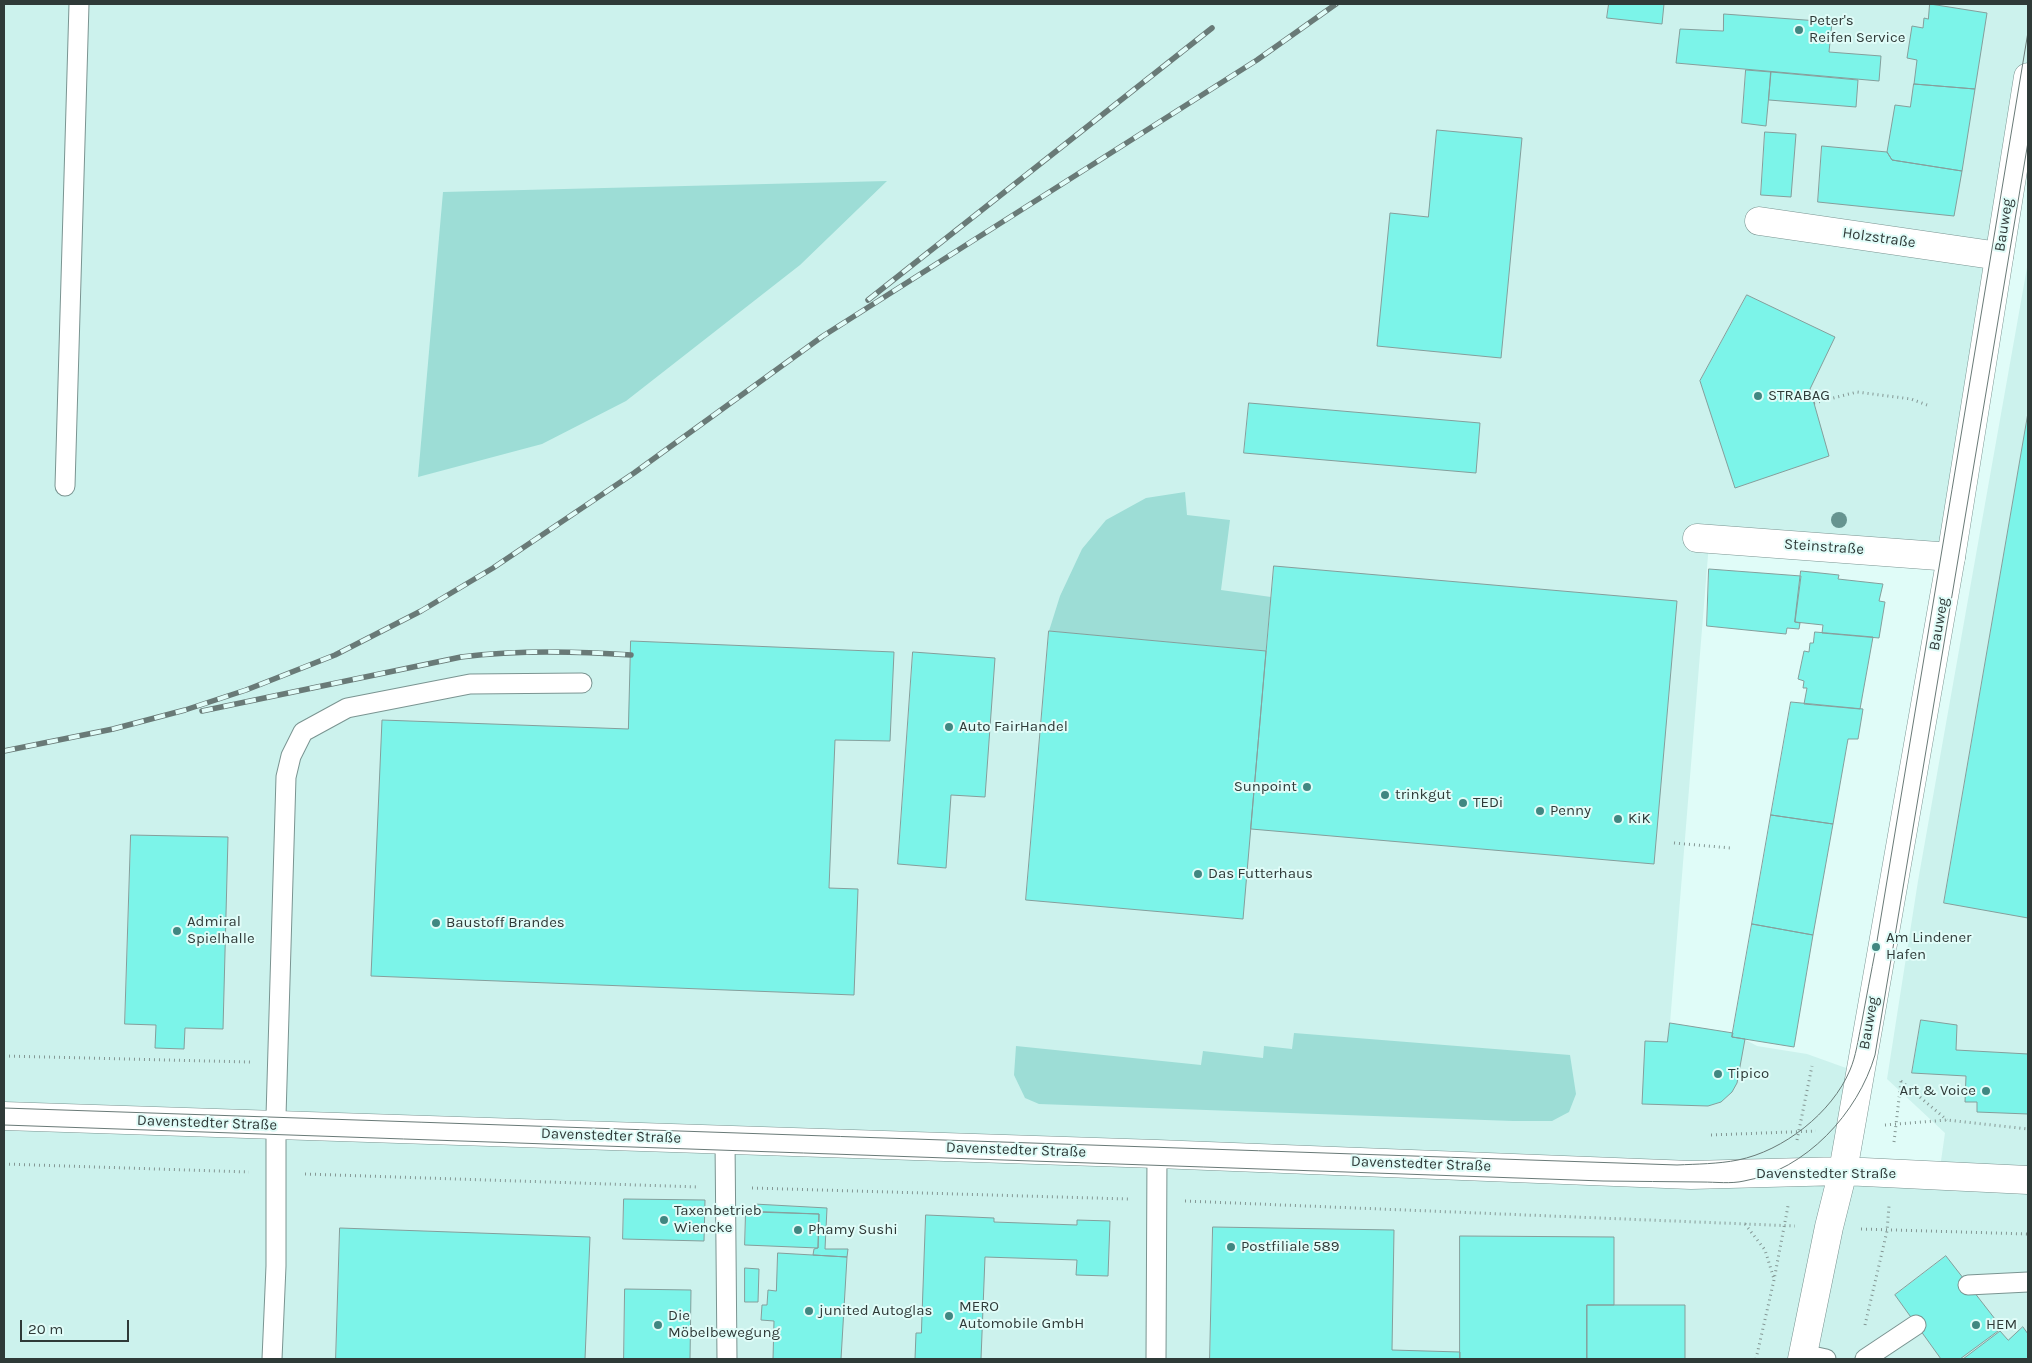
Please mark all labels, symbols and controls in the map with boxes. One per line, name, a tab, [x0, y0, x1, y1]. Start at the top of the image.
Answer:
place label: Peter's Reifen Service	[1809, 12, 1905, 47]
marker: Peter's Reifen Service	[1793, 24, 1805, 36]
street label: Bauweg	[1991, 197, 2017, 253]
street label: Holzstraße	[1841, 224, 1917, 252]
place label: STRABAG	[1768, 387, 1830, 405]
marker: STRABAG	[1752, 390, 1764, 402]
street label: Steinstraße	[1783, 535, 1865, 559]
street label: Bauweg	[1925, 596, 1953, 652]
place label: Auto FairHandel	[959, 718, 1068, 736]
marker: Auto FairHandel	[943, 721, 955, 733]
place label: Sunpoint	[1234, 778, 1297, 796]
marker: Sunpoint	[1301, 781, 1313, 793]
place label: trinkgut	[1395, 786, 1451, 804]
marker: trinkgut	[1379, 789, 1391, 801]
place label: TEDi	[1473, 794, 1503, 812]
marker: TEDi	[1457, 797, 1469, 809]
place label: Penny	[1550, 802, 1591, 820]
marker: Penny	[1534, 805, 1546, 817]
place label: KiK	[1628, 810, 1651, 828]
marker: KiK	[1612, 813, 1624, 825]
place label: Das Futterhaus	[1208, 865, 1313, 883]
marker: Das Futterhaus	[1192, 868, 1204, 880]
place label: Admiral Spielhalle	[187, 913, 255, 948]
place label: Baustoff Brandes	[446, 914, 565, 932]
marker: Baustoff Brandes	[430, 917, 442, 929]
marker: Admiral Spielhalle	[171, 925, 183, 937]
place label: Am Lindener Hafen	[1886, 929, 1972, 964]
marker: Am Lindener Hafen	[1870, 941, 1882, 953]
street label: Bauweg	[1855, 995, 1883, 1051]
place label: Tipico	[1728, 1065, 1769, 1083]
marker: Tipico	[1712, 1068, 1724, 1080]
place label: Art & Voice	[1899, 1082, 1976, 1100]
marker: Art & Voice	[1980, 1085, 1992, 1097]
street label: Davenstedter Straße	[137, 1112, 277, 1134]
street label: Davenstedter Straße	[541, 1125, 681, 1147]
street label: Davenstedter Straße	[946, 1139, 1086, 1161]
street label: Davenstedter Straße	[1351, 1153, 1491, 1175]
street label: Davenstedter Straße	[1756, 1165, 1896, 1183]
place label: Taxenbetrieb Wiencke	[674, 1202, 762, 1237]
marker: Taxenbetrieb Wiencke	[658, 1214, 670, 1226]
place label: Phamy Sushi	[808, 1221, 898, 1239]
marker: Phamy Sushi	[792, 1224, 804, 1236]
place label: Postfiliale 589	[1241, 1238, 1339, 1256]
marker: Postfiliale 589	[1225, 1241, 1237, 1253]
place label: MERO Automobile GmbH	[959, 1298, 1084, 1333]
place label: junited Autoglas	[819, 1302, 932, 1320]
marker: junited Autoglas	[803, 1305, 815, 1317]
place label: Die Möbelbewegung	[668, 1307, 780, 1342]
scale bar	[22, 1310, 131, 1342]
marker: MERO Automobile GmbH	[943, 1310, 955, 1322]
place label: HEM	[1986, 1316, 2017, 1334]
marker: Die Möbelbewegung	[652, 1319, 664, 1331]
marker: HEM	[1970, 1319, 1982, 1331]
text: 20 m	[28, 1320, 63, 1338]

